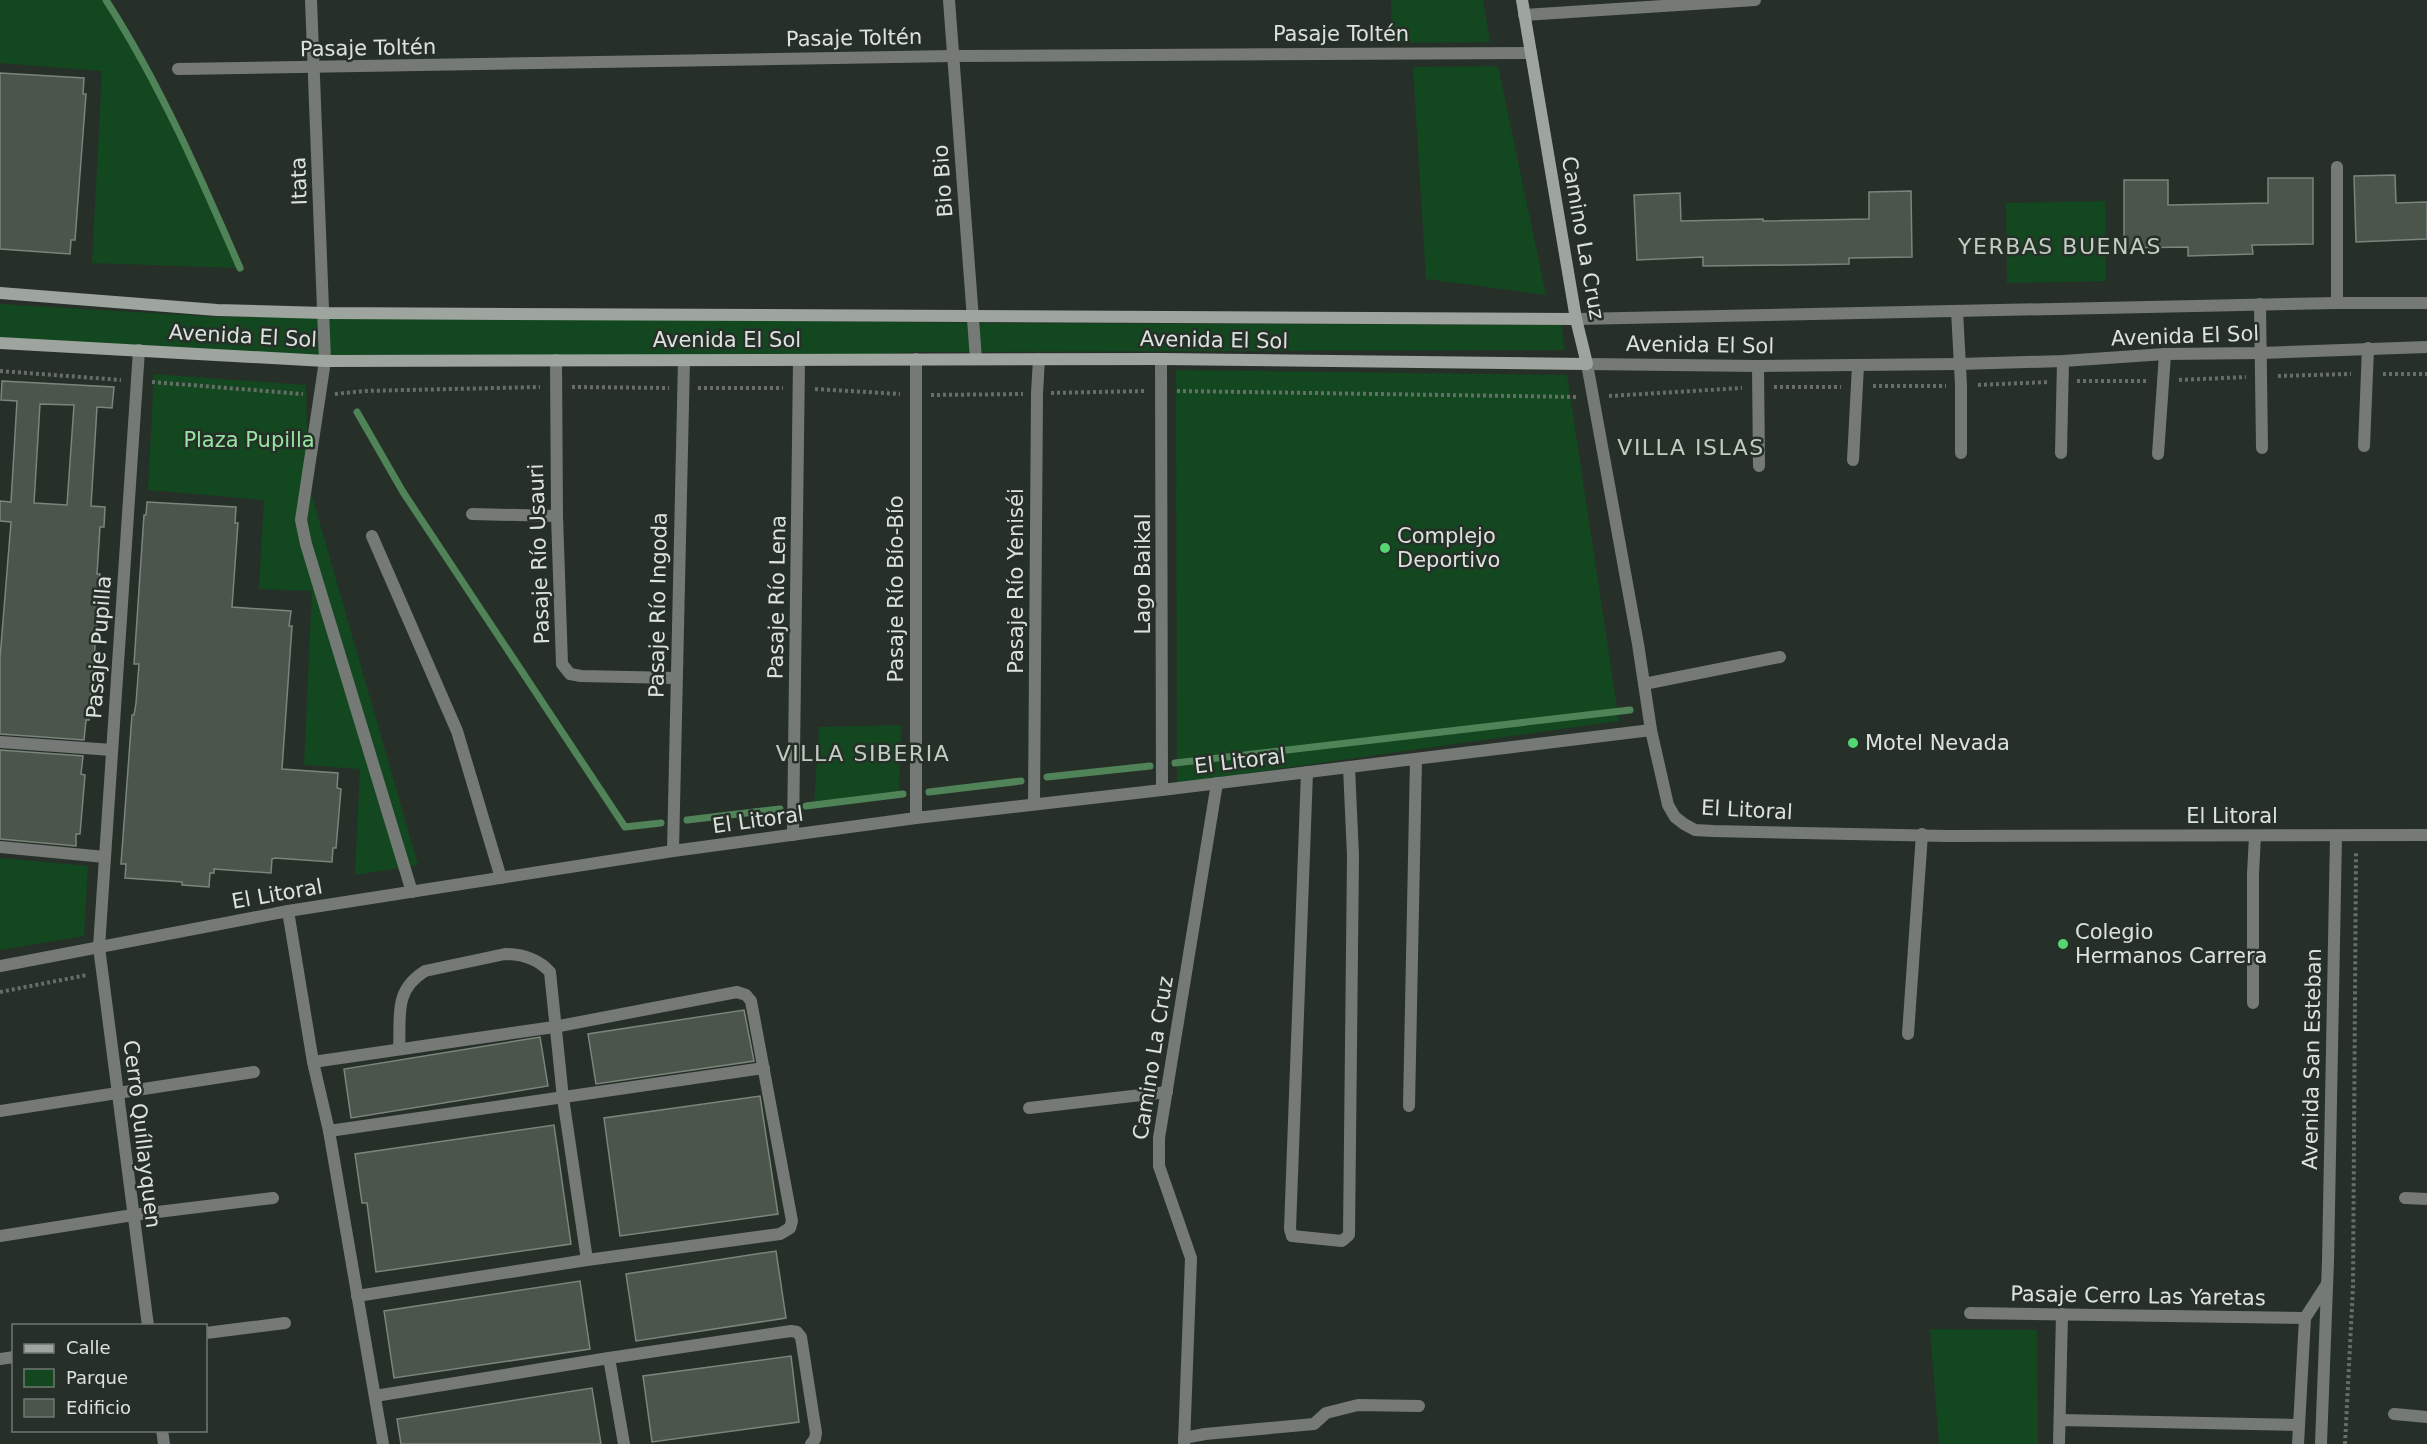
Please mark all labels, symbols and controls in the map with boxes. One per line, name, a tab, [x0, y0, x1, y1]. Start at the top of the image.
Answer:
street label: Pasaje Toltén	[1273, 22, 1409, 46]
street label: Pasaje Toltén	[786, 25, 922, 51]
street label: Pasaje Toltén	[300, 35, 436, 61]
street label: Bio Bio	[928, 144, 958, 218]
street label: Camino La Cruz	[1557, 154, 1609, 322]
street label: Itata	[286, 156, 312, 206]
district label: YERBAS BUENAS	[1957, 234, 2162, 259]
street label: Avenida El Sol	[168, 320, 318, 352]
street label: Avenida El Sol	[2110, 321, 2260, 351]
street label: Avenida El Sol	[1140, 327, 1288, 353]
street label: Avenida El Sol	[653, 328, 801, 352]
street label: Avenida El Sol	[1626, 332, 1774, 358]
park label: Plaza Pupilla	[183, 428, 315, 452]
district label: VILLA ISLAS	[1617, 435, 1765, 460]
street label: Pasaje Río Usauri	[524, 463, 554, 645]
street label: Pasaje Río Yeniséi	[1004, 488, 1028, 674]
street label: Pasaje Río Bío-Bío	[884, 495, 908, 683]
street label: Pasaje Río Ingoda	[644, 512, 672, 698]
street label: Lago Baikal	[1131, 513, 1155, 635]
street label: Pasaje Río Lena	[764, 515, 790, 679]
place label: Complejo Deportivo	[1397, 524, 1500, 572]
marker: Complejo Deportivo	[1378, 541, 1392, 555]
street label: Pasaje Pupilla	[82, 575, 116, 719]
place label: Motel Nevada	[1865, 731, 2010, 755]
marker: Motel Nevada	[1846, 736, 1860, 750]
district label: VILLA SIBERIA	[776, 741, 950, 766]
street label: El Litoral	[1193, 743, 1287, 779]
street label: El Litoral	[1701, 796, 1793, 824]
street label: El Litoral	[711, 802, 805, 838]
street label: El Litoral	[2186, 804, 2278, 828]
street label: El Litoral	[230, 874, 324, 914]
place label: Colegio Hermanos Carrera	[2075, 920, 2267, 968]
marker: Colegio Hermanos Carrera	[2056, 937, 2070, 951]
street label: Avenida San Esteban	[2298, 948, 2326, 1170]
street label: Camino La Cruz	[1128, 974, 1178, 1142]
street label: Cerro Quíllayquen	[119, 1039, 165, 1229]
street label: Pasaje Cerro Las Yaretas	[2010, 1282, 2266, 1310]
legend	[12, 1324, 207, 1432]
text: Calle	[66, 1337, 111, 1358]
text: Parque	[66, 1367, 128, 1388]
text: Edificio	[66, 1397, 131, 1418]

